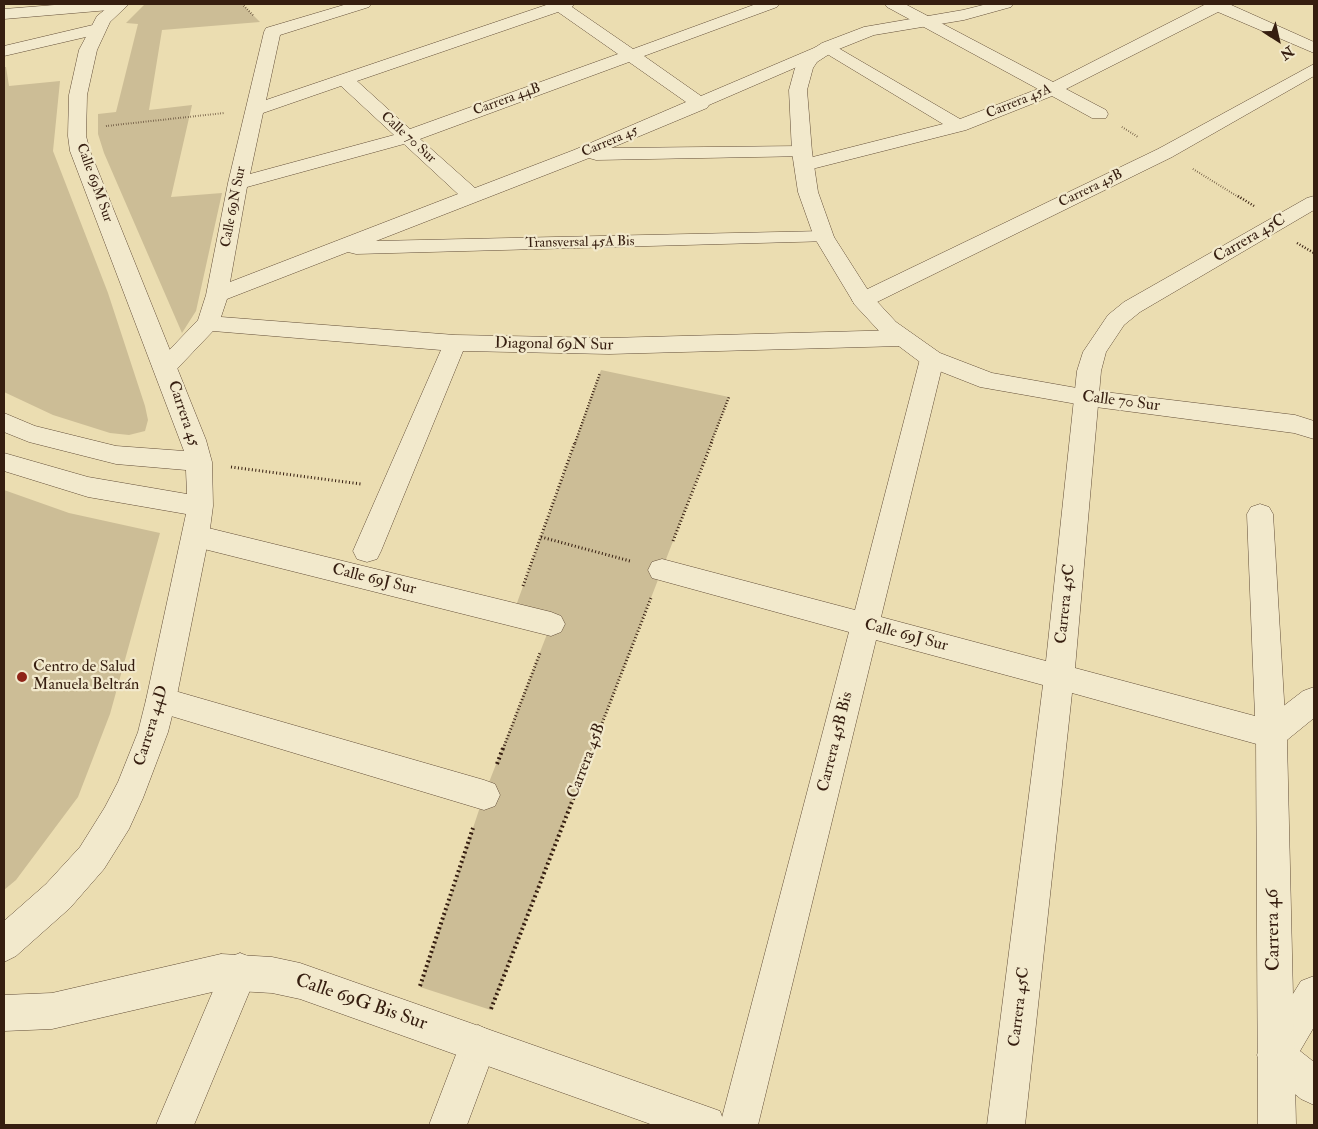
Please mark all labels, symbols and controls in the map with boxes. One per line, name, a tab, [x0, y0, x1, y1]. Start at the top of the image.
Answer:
north arrow	[1253, 15, 1303, 65]
text: N	[1277, 42, 1297, 63]
street label: Carrera 44B	[471, 80, 543, 120]
street label: Carrera 45A	[984, 81, 1054, 123]
street label: Calle 70 Sur	[377, 109, 439, 167]
street label: Carrera 45	[579, 123, 641, 161]
street label: Calle 69M Sur	[72, 141, 116, 225]
street label: Calle 69N Sur	[218, 165, 250, 249]
street label: Carrera 45B	[1056, 166, 1126, 212]
street label: Carrera 45C	[1211, 211, 1289, 267]
street label: Transversal 45A Bis	[525, 234, 635, 252]
street label: Diagonal 69N Sur	[494, 334, 614, 356]
street label: Carrera 45	[163, 379, 203, 449]
street label: Calle 70 Sur	[1081, 388, 1161, 416]
street label: Calle 69J Sur	[330, 560, 418, 600]
street label: Carrera 45C	[1052, 563, 1080, 645]
street label: Calle 69J Sur	[862, 616, 950, 656]
place label: Centro de Salud Manuela Beltrán	[33, 658, 139, 696]
marker: Centro de Salud Manuela Beltrán	[15, 670, 29, 684]
street label: Carrera 44D	[131, 684, 173, 768]
street label: Carrera 45B Bis	[814, 690, 858, 794]
street label: Carrera 45B	[564, 721, 610, 801]
street label: Carrera 46	[1262, 889, 1286, 971]
street label: Carrera 45C	[1006, 966, 1034, 1048]
street label: Calle 69G Bis Sur	[292, 970, 430, 1036]

